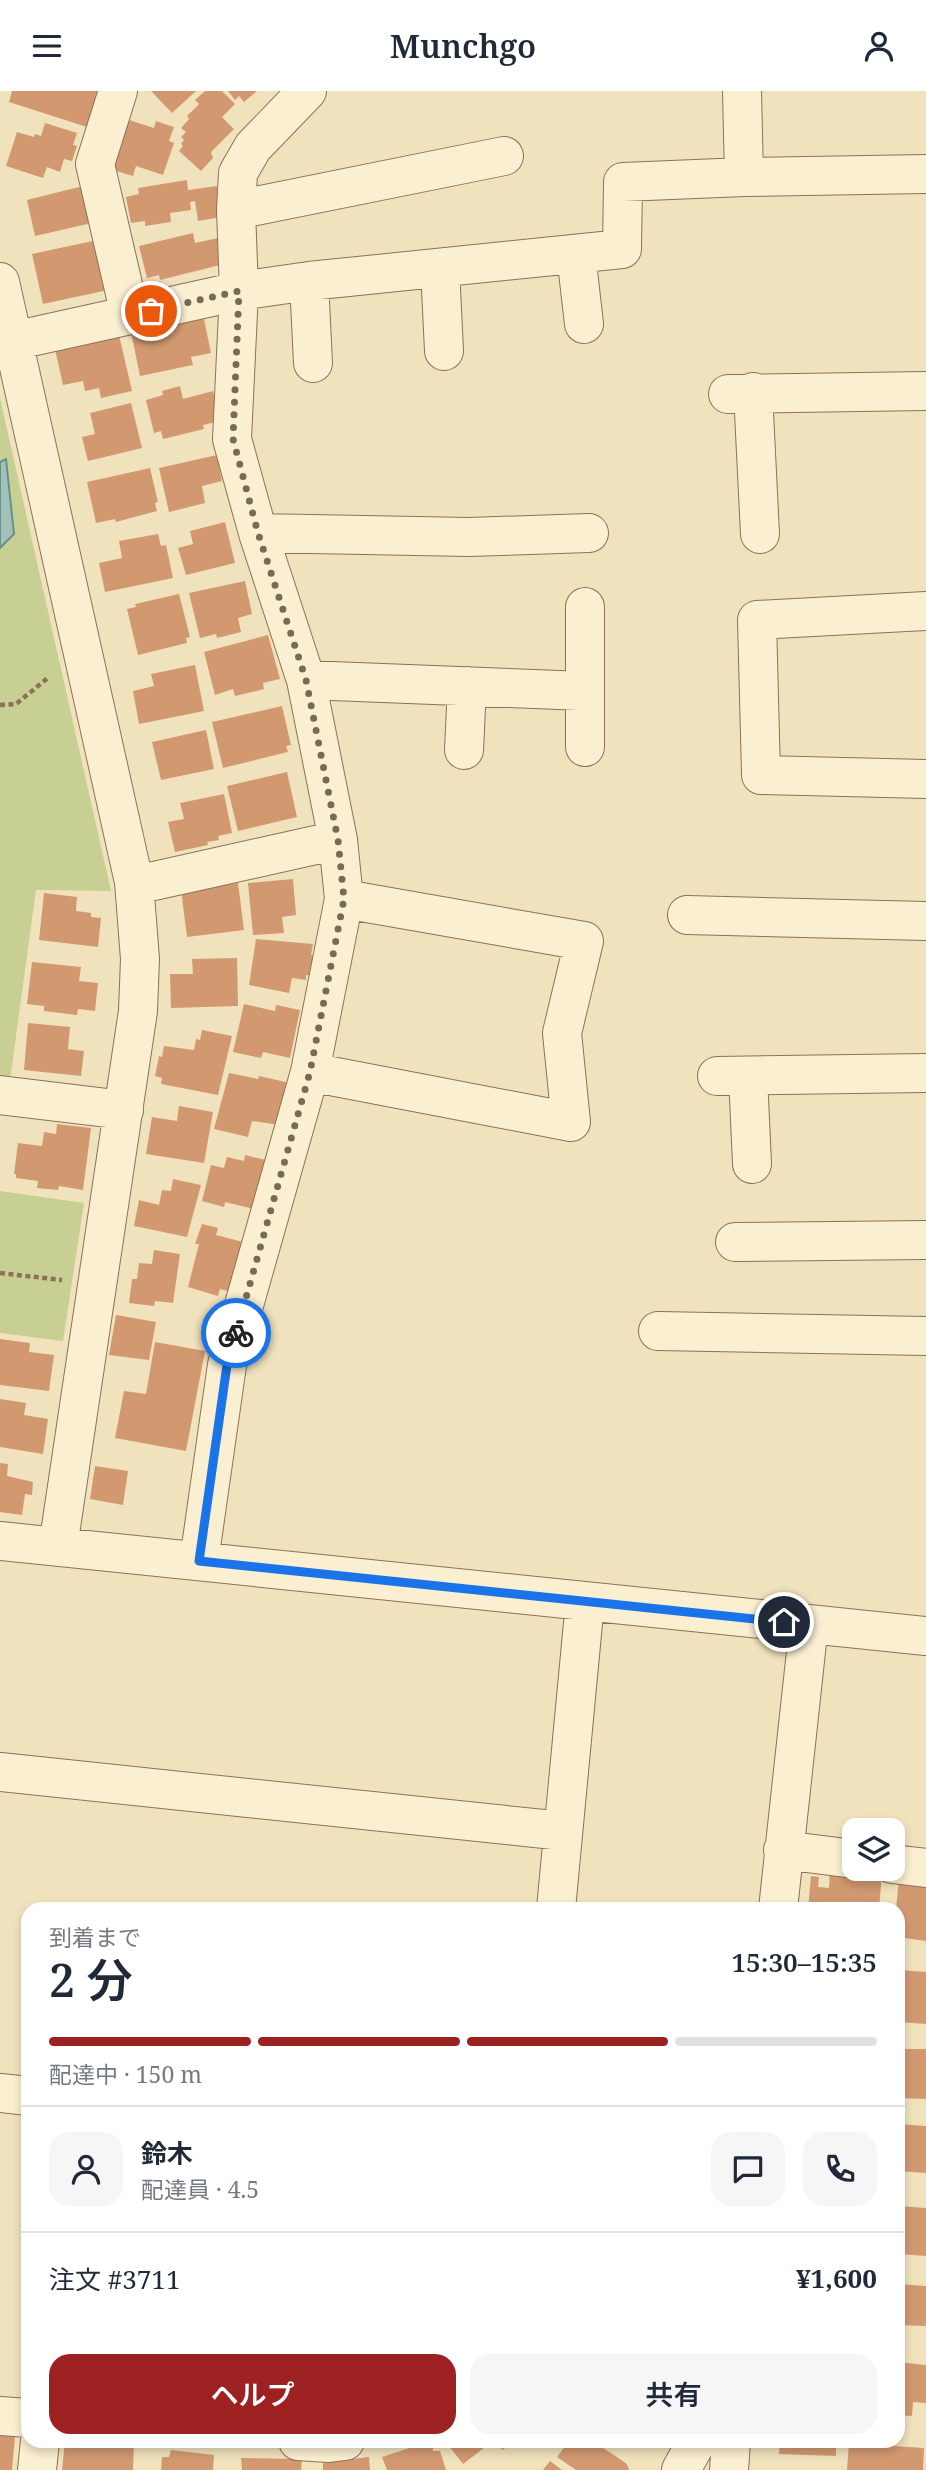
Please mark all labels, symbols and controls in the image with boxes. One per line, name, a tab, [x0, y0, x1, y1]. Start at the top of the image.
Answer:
text: Munchgo	[390, 24, 536, 67]
icon: menu	[28, 27, 66, 65]
icon: person	[860, 27, 898, 65]
pin	[121, 281, 181, 341]
icon: bag	[132, 292, 170, 330]
courier	[201, 1298, 271, 1368]
icon: bike	[217, 1314, 255, 1352]
pin	[754, 1592, 814, 1652]
icon: home	[765, 1603, 803, 1641]
map controls	[842, 1818, 905, 1881]
button: layers	[842, 1818, 905, 1881]
text: 到着まで	[49, 1921, 141, 1953]
text: 15:30–15:35	[731, 1944, 877, 1980]
text: 2 分	[49, 1948, 133, 2010]
text: 配達中 · 150 m	[49, 2058, 202, 2090]
button: person	[49, 2132, 123, 2206]
button: chat	[711, 2132, 785, 2206]
button: phone	[803, 2132, 877, 2206]
text: 鈴木	[141, 2135, 193, 2171]
text: 配達員 · 4.5	[141, 2173, 259, 2205]
text: ¥1,600	[796, 2260, 877, 2296]
text: 注文 #3711	[49, 2261, 180, 2297]
button: ヘルプ	[49, 2354, 456, 2434]
button: 共有	[470, 2354, 877, 2434]

